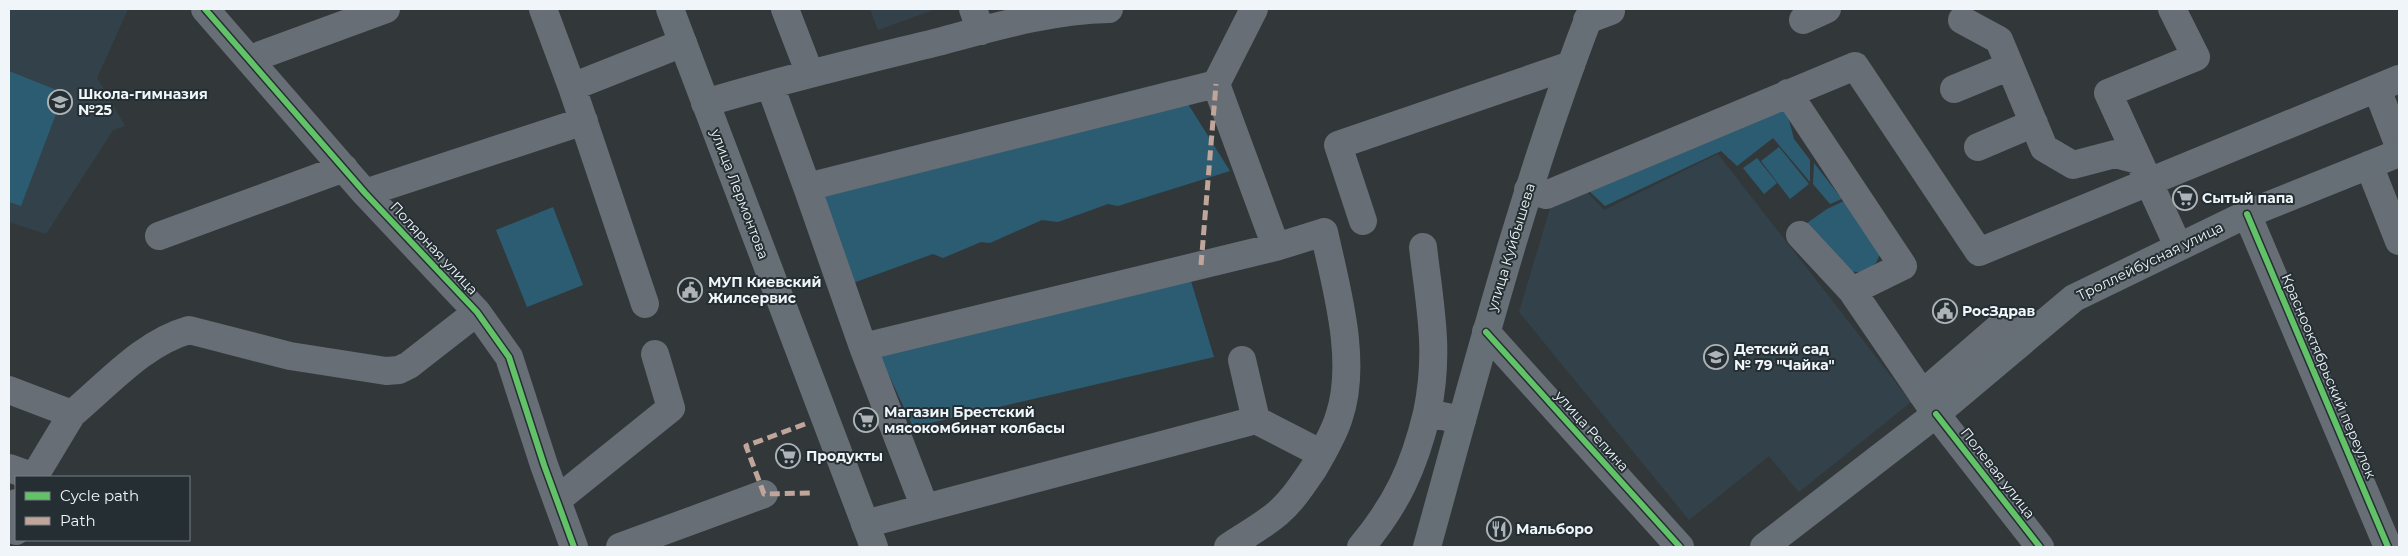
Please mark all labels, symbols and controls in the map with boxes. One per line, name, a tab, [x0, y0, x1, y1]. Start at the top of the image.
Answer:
place label: Школа-гимназия №25	[78, 85, 208, 119]
school or university icon: Школа-гимназия №25	[47, 89, 73, 115]
street label: улица Лермонтова	[707, 125, 773, 262]
street label: улица Куйбышева	[1483, 181, 1539, 314]
supermarket icon: Сытый папа	[2172, 185, 2198, 211]
place label: Сытый папа	[2202, 189, 2294, 207]
street label: Полярная улица	[386, 198, 482, 298]
street label: Троллейбусная улица	[2074, 218, 2226, 304]
street label: Краснооктябрьский переулок	[2278, 271, 2380, 481]
place label: МУП Киевский Жилсервис	[708, 273, 821, 307]
public building icon: МУП Киевский Жилсервис	[677, 277, 703, 303]
public building icon: РосЗдрав	[1932, 298, 1958, 324]
place label: РосЗдрав	[1962, 302, 2035, 320]
place label: Детский сад № 79 "Чайка"	[1734, 340, 1835, 374]
school or university icon: Детский сад № 79 "Чайка"	[1703, 344, 1729, 370]
street label: улица Репина	[1550, 386, 1633, 475]
place label: Магазин Брестский мясокомбинат колбасы	[884, 403, 1065, 437]
supermarket icon: Магазин Брестский мясокомбинат колбасы	[853, 407, 879, 433]
street label: Полевая улица	[1957, 424, 2039, 522]
supermarket icon: Продукты	[775, 443, 801, 469]
place label: Продукты	[806, 447, 883, 465]
legend	[15, 476, 190, 541]
text: Cycle path	[60, 486, 139, 505]
text: Path	[60, 511, 96, 530]
restaurant icon: Мальборо	[1486, 516, 1512, 542]
place label: Мальборо	[1516, 520, 1593, 538]

